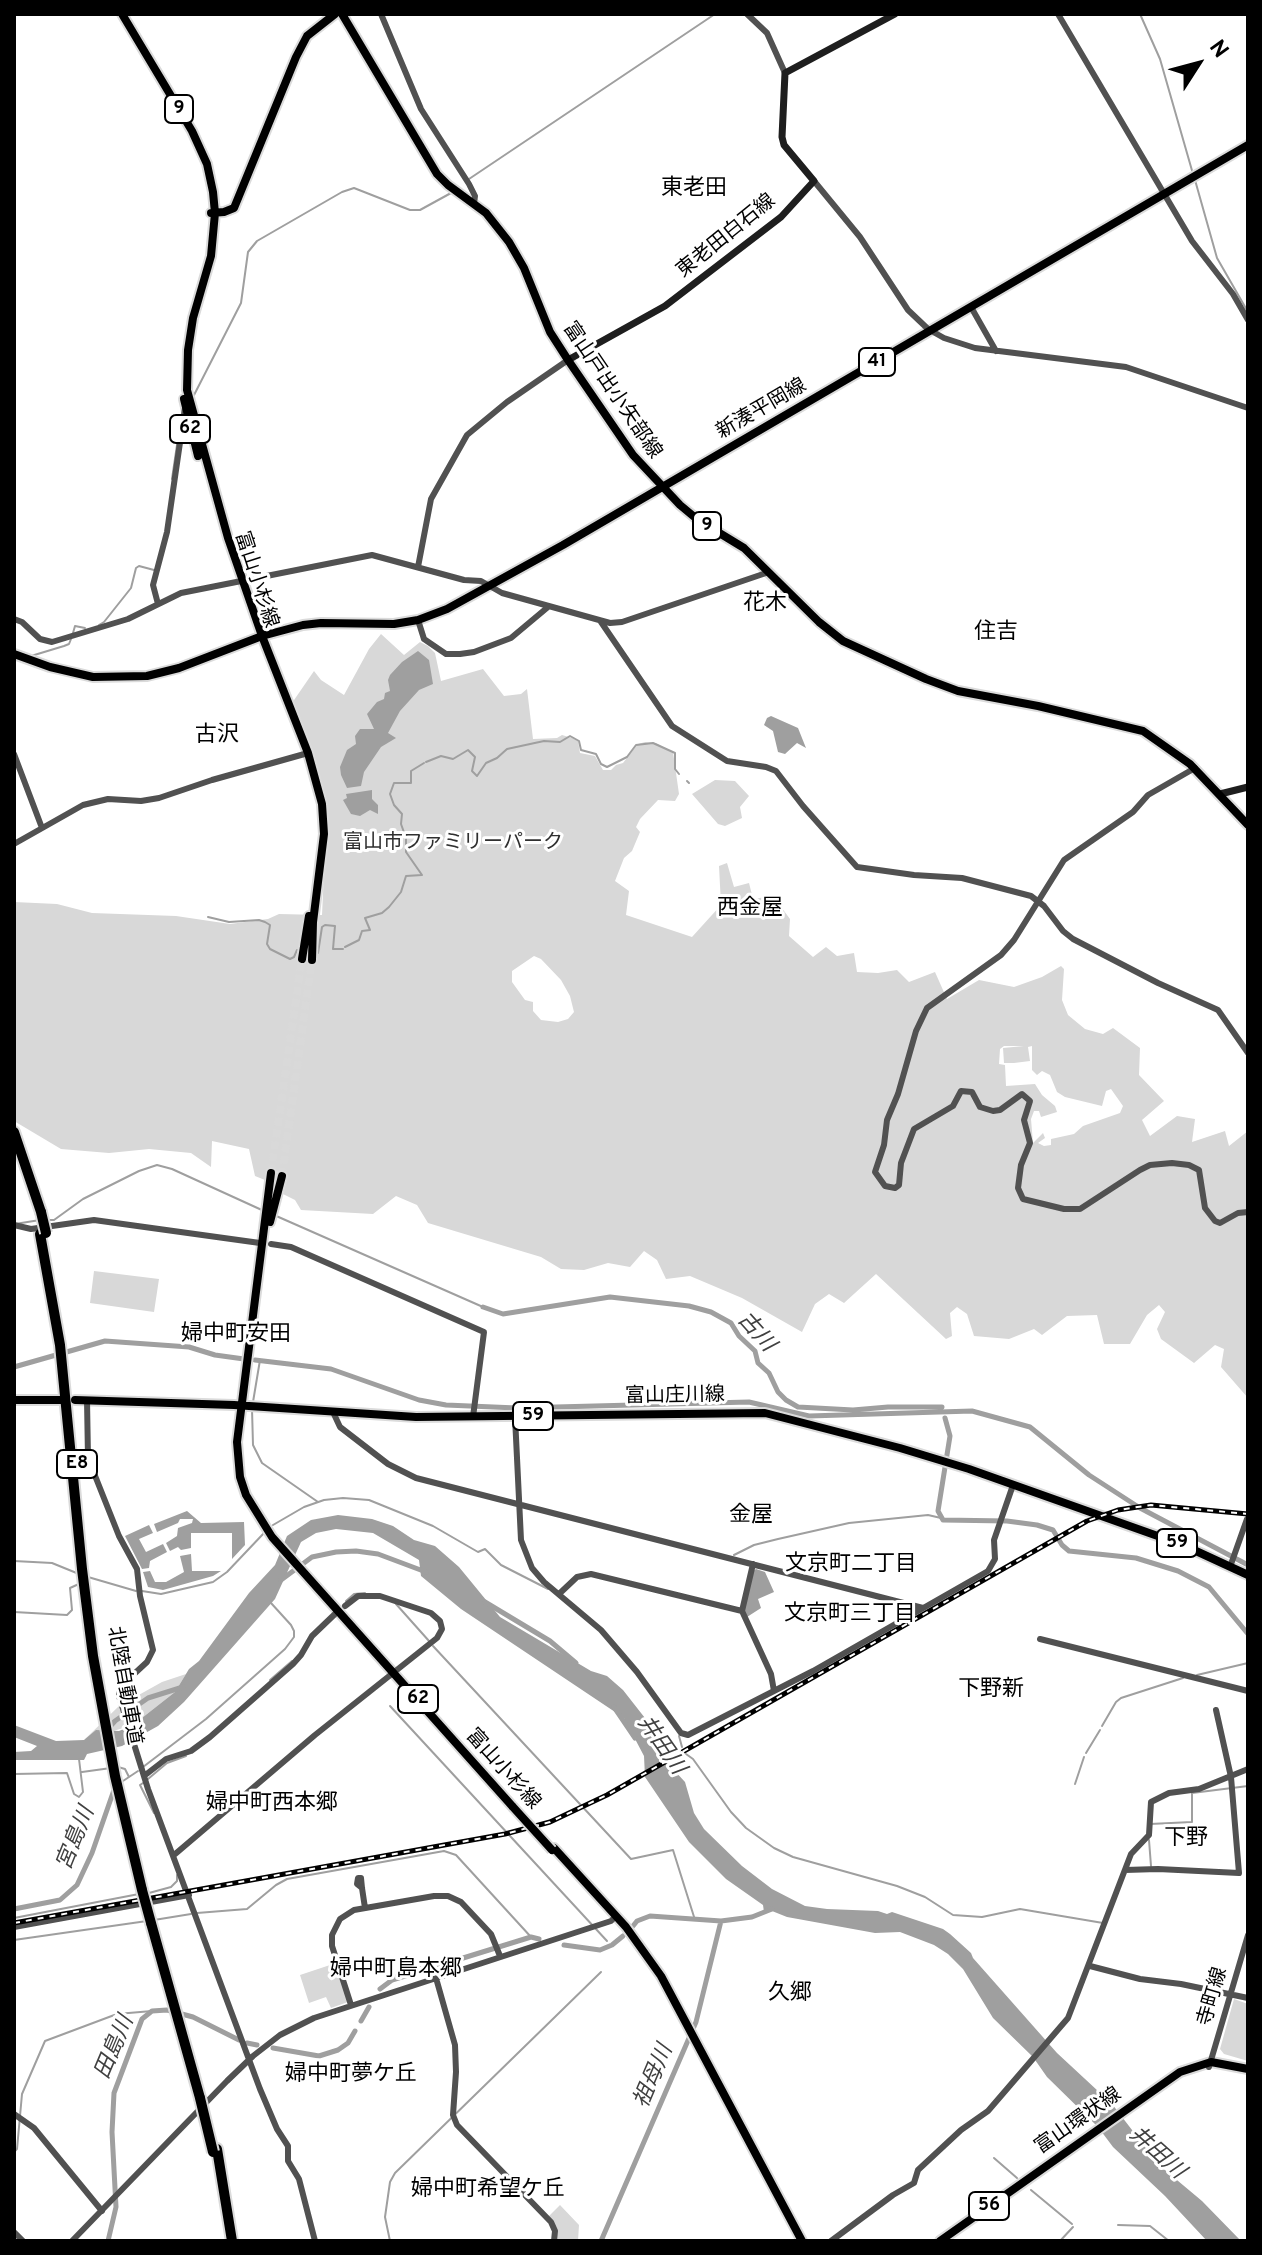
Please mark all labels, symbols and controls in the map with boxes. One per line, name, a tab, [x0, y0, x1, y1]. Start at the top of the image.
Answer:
north arrow	[1158, 24, 1238, 104]
text: N	[1202, 35, 1233, 64]
road number: 9	[165, 95, 193, 123]
district label: 東老田	[661, 177, 727, 203]
street label: 東老田白石線	[673, 190, 781, 284]
street label: 富山戸出小矢部線	[556, 318, 666, 464]
road number: 41	[859, 348, 895, 376]
street label: 新湊平岡線	[713, 375, 811, 445]
road number: 62	[170, 415, 210, 443]
road number: 9	[693, 512, 721, 540]
street label: 富山小杉線	[228, 529, 282, 631]
district label: 花木	[743, 592, 787, 618]
district label: 住吉	[974, 621, 1018, 647]
district label: 古沢	[195, 724, 239, 750]
park label: 富山市ファミリーパーク	[343, 832, 563, 856]
district label: 西金屋	[717, 897, 783, 923]
water label: 古川	[730, 1308, 780, 1358]
district label: 婦中町安田	[181, 1323, 291, 1349]
street label: 富山庄川線	[625, 1384, 725, 1410]
road number: 59	[513, 1402, 553, 1430]
road number: E8	[57, 1450, 97, 1478]
district label: 金屋	[729, 1504, 773, 1530]
road number: 59	[1157, 1529, 1197, 1557]
district label: 文京町二丁目	[785, 1553, 917, 1579]
district label: 文京町三丁目	[784, 1603, 916, 1629]
street label: 北陸自動車道	[101, 1625, 145, 1747]
district label: 下野新	[958, 1678, 1024, 1704]
road number: 62	[398, 1685, 438, 1713]
water label: 井田川	[630, 1711, 690, 1781]
street label: 富山小杉線	[460, 1725, 544, 1815]
district label: 婦中町西本郷	[206, 1792, 338, 1818]
water label: 宮島川	[52, 1803, 102, 1875]
district label: 下野	[1164, 1827, 1208, 1853]
district label: 婦中町島本郷	[330, 1958, 462, 1984]
street label: 寺町線	[1194, 1965, 1234, 2029]
district label: 久郷	[768, 1982, 812, 2008]
water label: 田島川	[91, 2012, 141, 2084]
water label: 祖母川	[630, 2041, 680, 2113]
district label: 婦中町夢ケ丘	[285, 2063, 417, 2089]
street label: 富山環状線	[1031, 2083, 1127, 2161]
water label: 井田川	[1123, 2122, 1189, 2186]
district label: 婦中町希望ケ丘	[411, 2178, 565, 2204]
road number: 56	[969, 2192, 1009, 2220]

